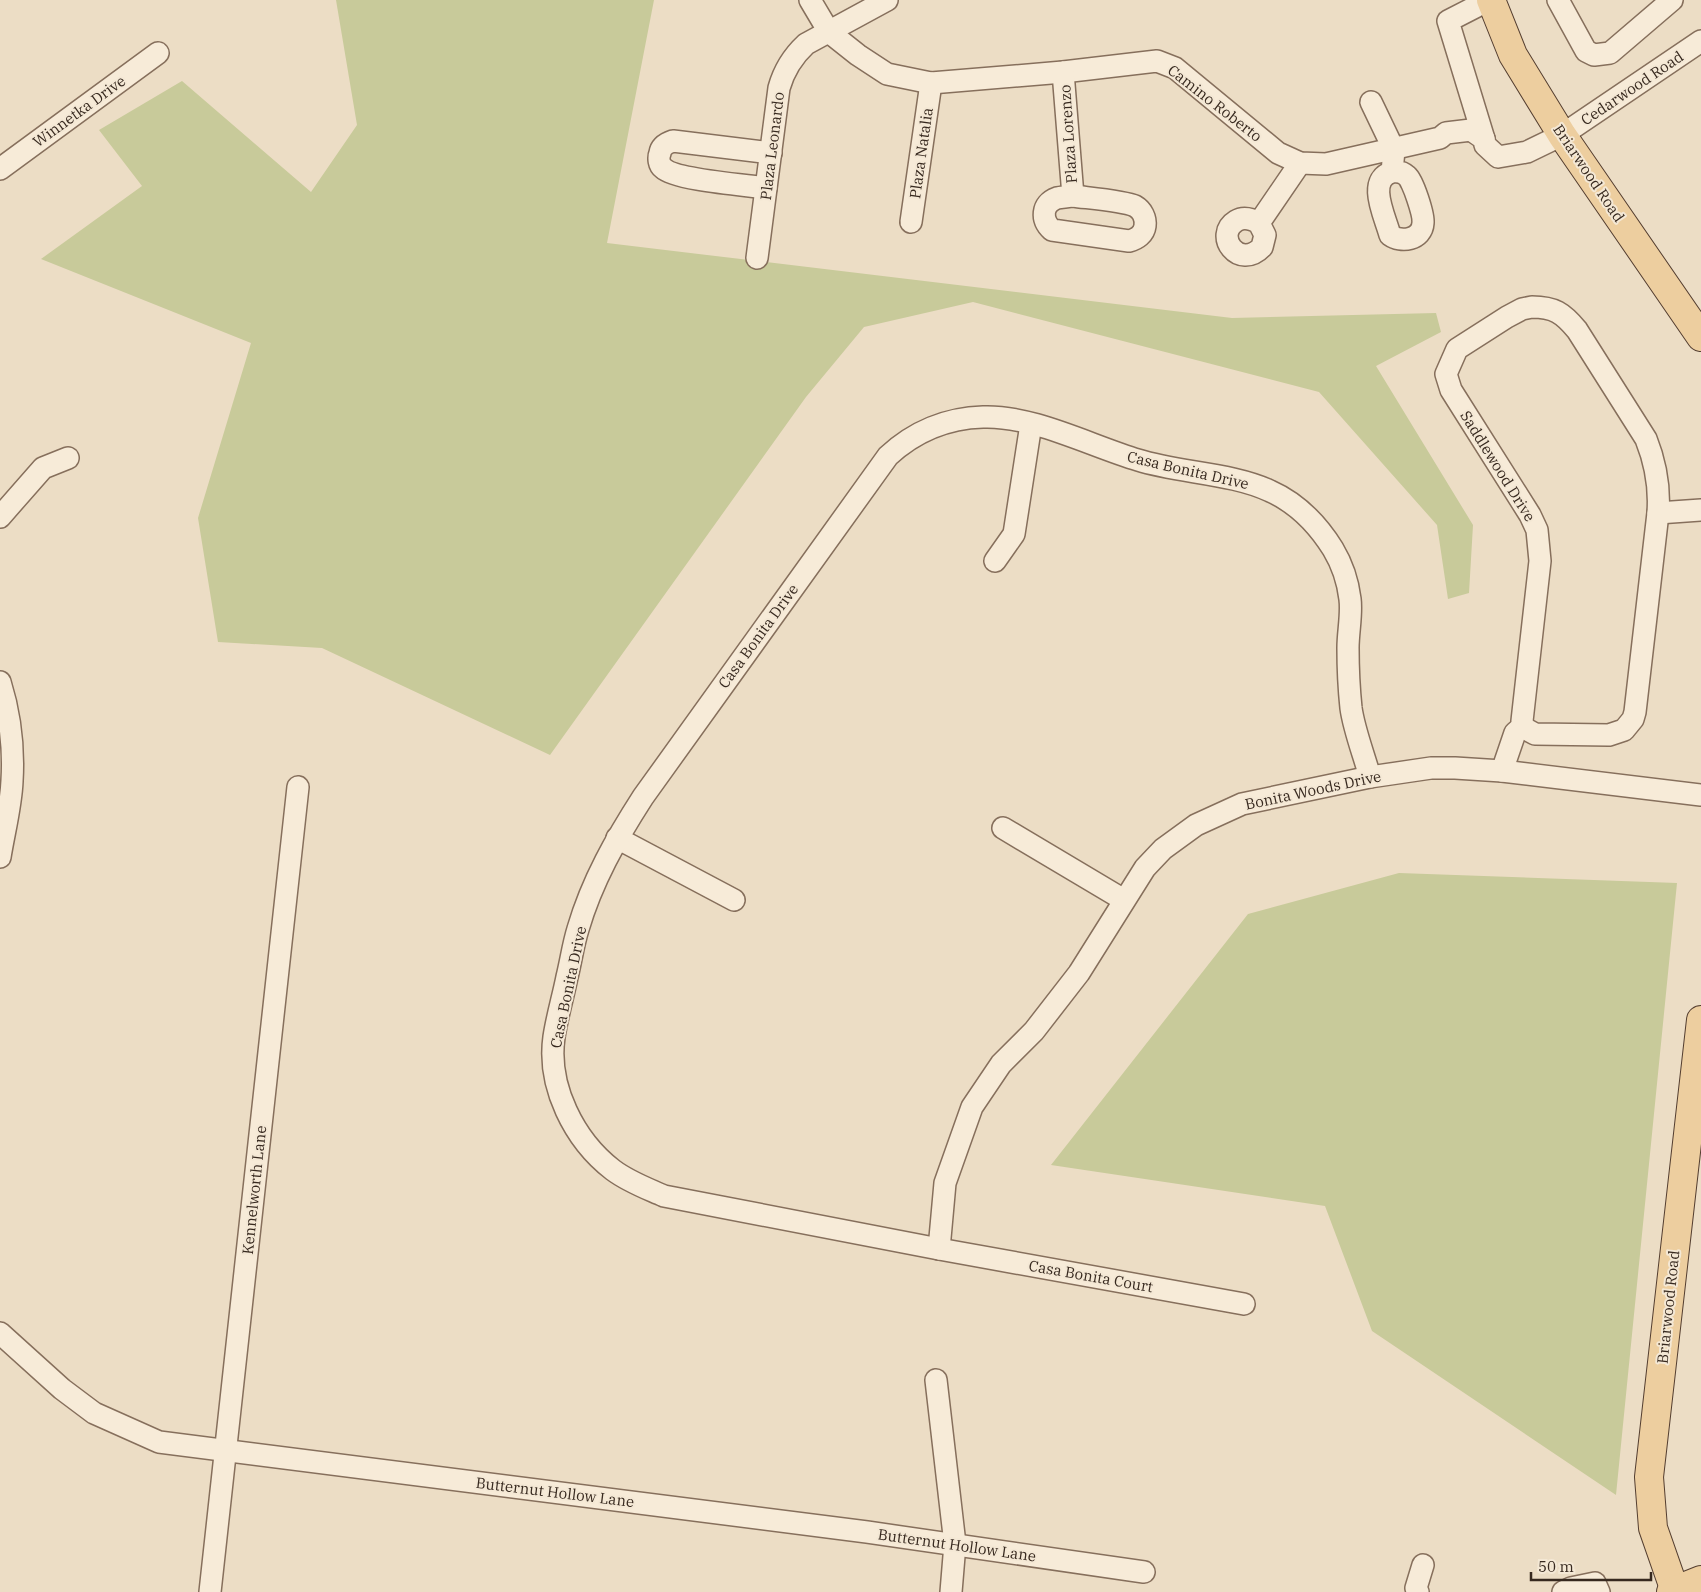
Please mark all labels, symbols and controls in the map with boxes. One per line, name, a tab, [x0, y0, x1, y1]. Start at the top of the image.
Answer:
street label: Cedarwood Road	[1577, 47, 1687, 129]
street label: Camino Roberto	[1164, 60, 1266, 146]
street label: Winnetka Drive	[29, 71, 129, 151]
street label: Plaza Lorenzo	[1055, 84, 1081, 184]
street label: Plaza Leonardo	[756, 91, 788, 201]
street label: Plaza Natalia	[905, 106, 937, 200]
street label: Briarwood Road	[1549, 120, 1629, 226]
street label: Saddlewood Drive	[1456, 407, 1540, 525]
street label: Casa Bonita Drive	[1125, 447, 1251, 493]
street label: Casa Bonita Drive	[714, 580, 802, 692]
street label: Bonita Woods Drive	[1243, 766, 1383, 814]
street label: Casa Bonita Drive	[546, 924, 590, 1050]
street label: Kennelworth Lane	[238, 1125, 270, 1255]
street label: Briarwood Road	[1653, 1249, 1683, 1365]
street label: Casa Bonita Court	[1027, 1256, 1155, 1296]
street label: Butternut Hollow Lane	[475, 1473, 635, 1511]
street label: Butternut Hollow Lane	[877, 1524, 1037, 1566]
scale bar	[1531, 1550, 1651, 1582]
text: 50 m	[1538, 1557, 1574, 1576]

